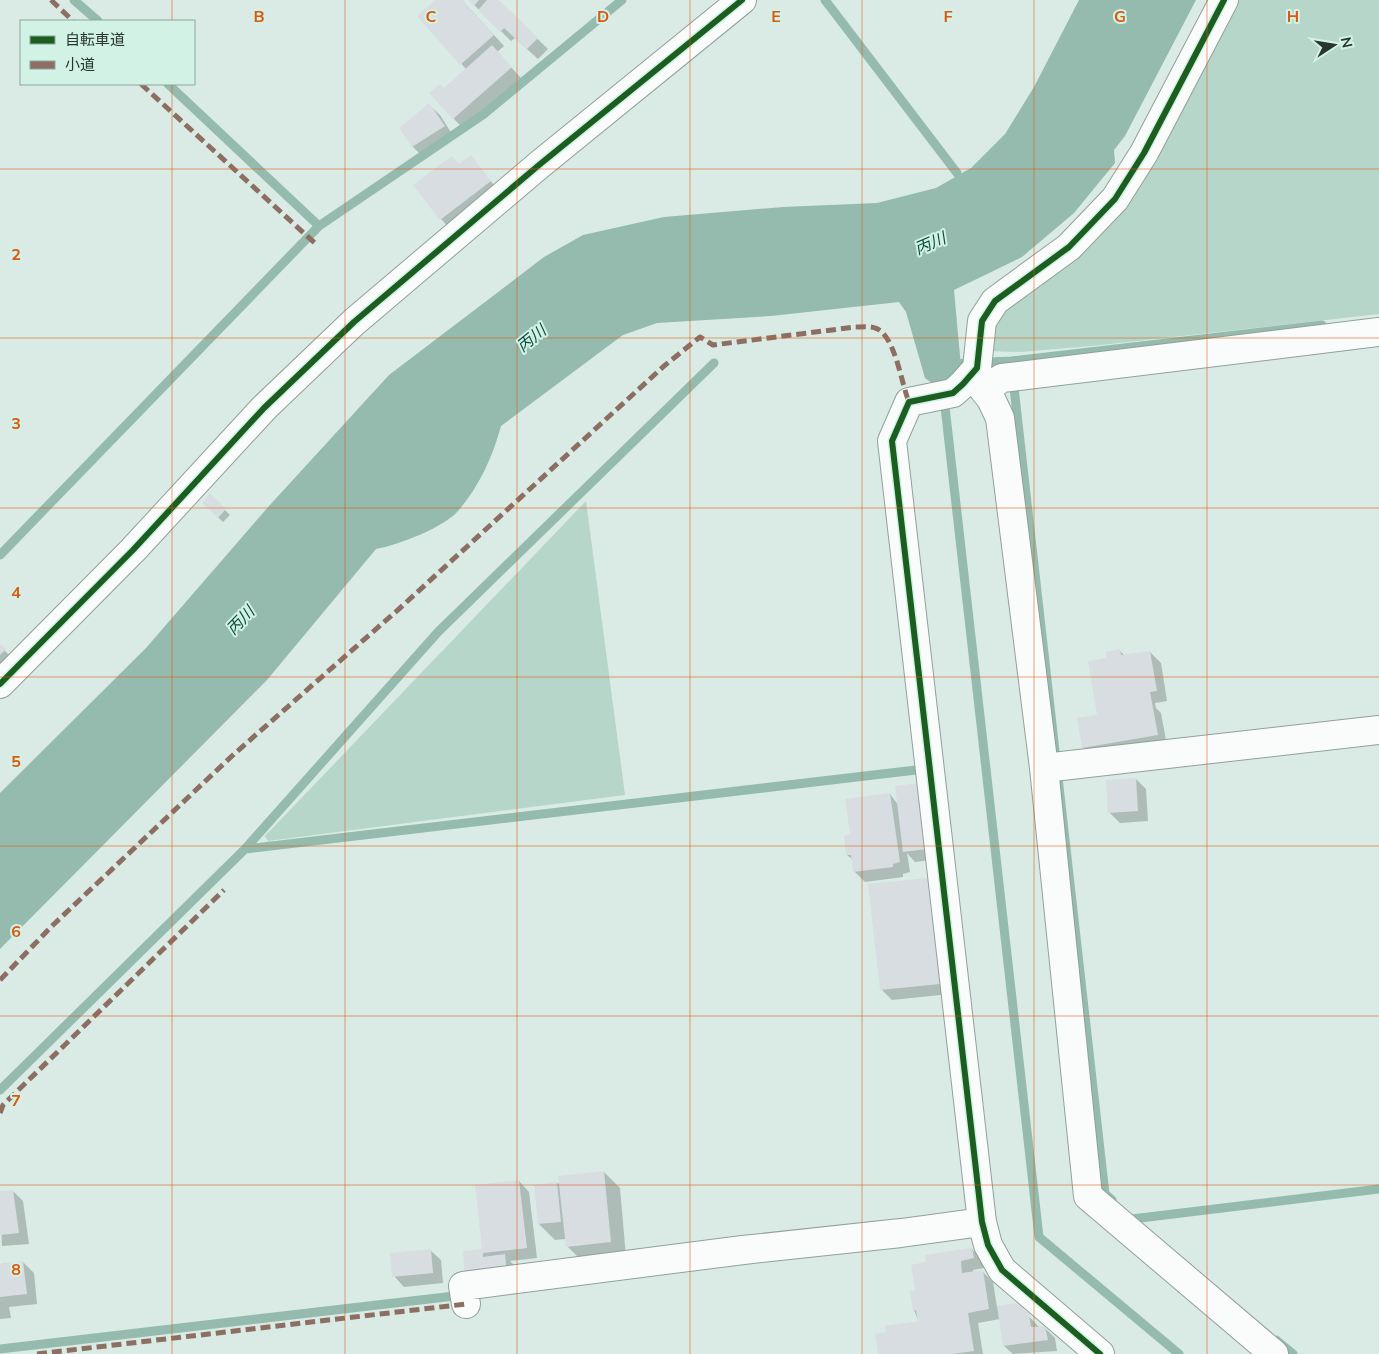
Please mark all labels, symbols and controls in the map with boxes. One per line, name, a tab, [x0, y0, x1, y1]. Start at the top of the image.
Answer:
text: B	[253, 6, 265, 26]
text: C	[426, 6, 437, 26]
text: D	[597, 6, 609, 26]
text: E	[771, 6, 781, 26]
text: F	[943, 6, 953, 26]
text: G	[1114, 6, 1126, 26]
text: H	[1287, 6, 1299, 26]
legend	[20, 20, 195, 85]
north arrow	[1309, 20, 1359, 70]
text: 自転車道	[65, 30, 125, 49]
text: N	[1337, 35, 1357, 49]
text: 小道	[65, 55, 95, 74]
water label: 丙川	[911, 227, 950, 258]
text: 2	[11, 244, 21, 264]
water label: 丙川	[512, 319, 551, 356]
text: 3	[11, 413, 21, 433]
text: 4	[11, 582, 21, 602]
water label: 丙川	[222, 600, 260, 638]
text: 5	[11, 751, 21, 771]
text: 6	[11, 921, 21, 941]
text: 7	[11, 1090, 21, 1110]
text: 8	[11, 1259, 21, 1279]

